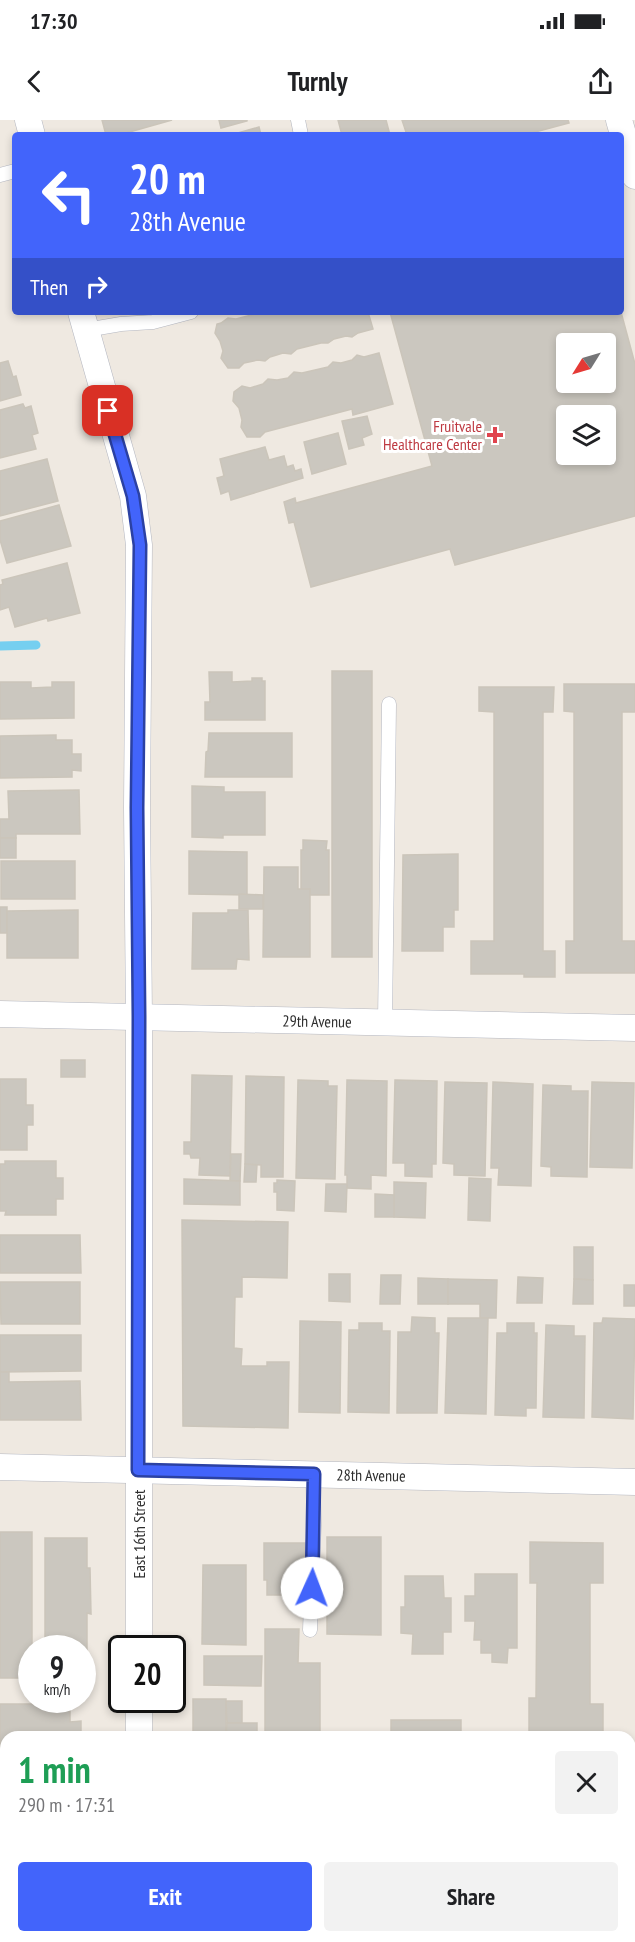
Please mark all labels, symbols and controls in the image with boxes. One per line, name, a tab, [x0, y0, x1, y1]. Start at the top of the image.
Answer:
text: 17:30	[30, 7, 78, 35]
text: Turnly	[288, 64, 347, 98]
icon: back	[18, 65, 51, 98]
icon: share	[584, 65, 617, 98]
text: 20 m	[129, 151, 206, 206]
icon: left	[30, 156, 108, 234]
text: 28th Avenue	[129, 204, 246, 238]
icon: right	[80, 270, 113, 303]
text: Then	[30, 273, 68, 301]
north arrow	[556, 333, 616, 393]
map controls	[556, 333, 616, 465]
pin	[82, 385, 133, 436]
icon: arrive	[91, 394, 124, 427]
button: layers	[556, 405, 616, 465]
place label: Fruitvale Healthcare Center	[383, 416, 483, 454]
marker: Fruitvale Healthcare Center	[486, 426, 504, 444]
street label: 29th Avenue	[282, 1010, 352, 1032]
street label: 28th Avenue	[336, 1464, 406, 1486]
street label: East 16th Street	[129, 1489, 149, 1578]
position arrow	[280, 1556, 344, 1620]
speed limit sign: 20	[108, 1635, 186, 1713]
text: 9	[50, 1647, 64, 1686]
text: km/h	[44, 1680, 70, 1699]
text: 1 min	[18, 1746, 91, 1793]
button: close	[555, 1751, 618, 1814]
text: 290 m · 17:31	[18, 1792, 115, 1818]
button: Exit	[18, 1862, 312, 1931]
button: Share	[324, 1862, 618, 1931]

